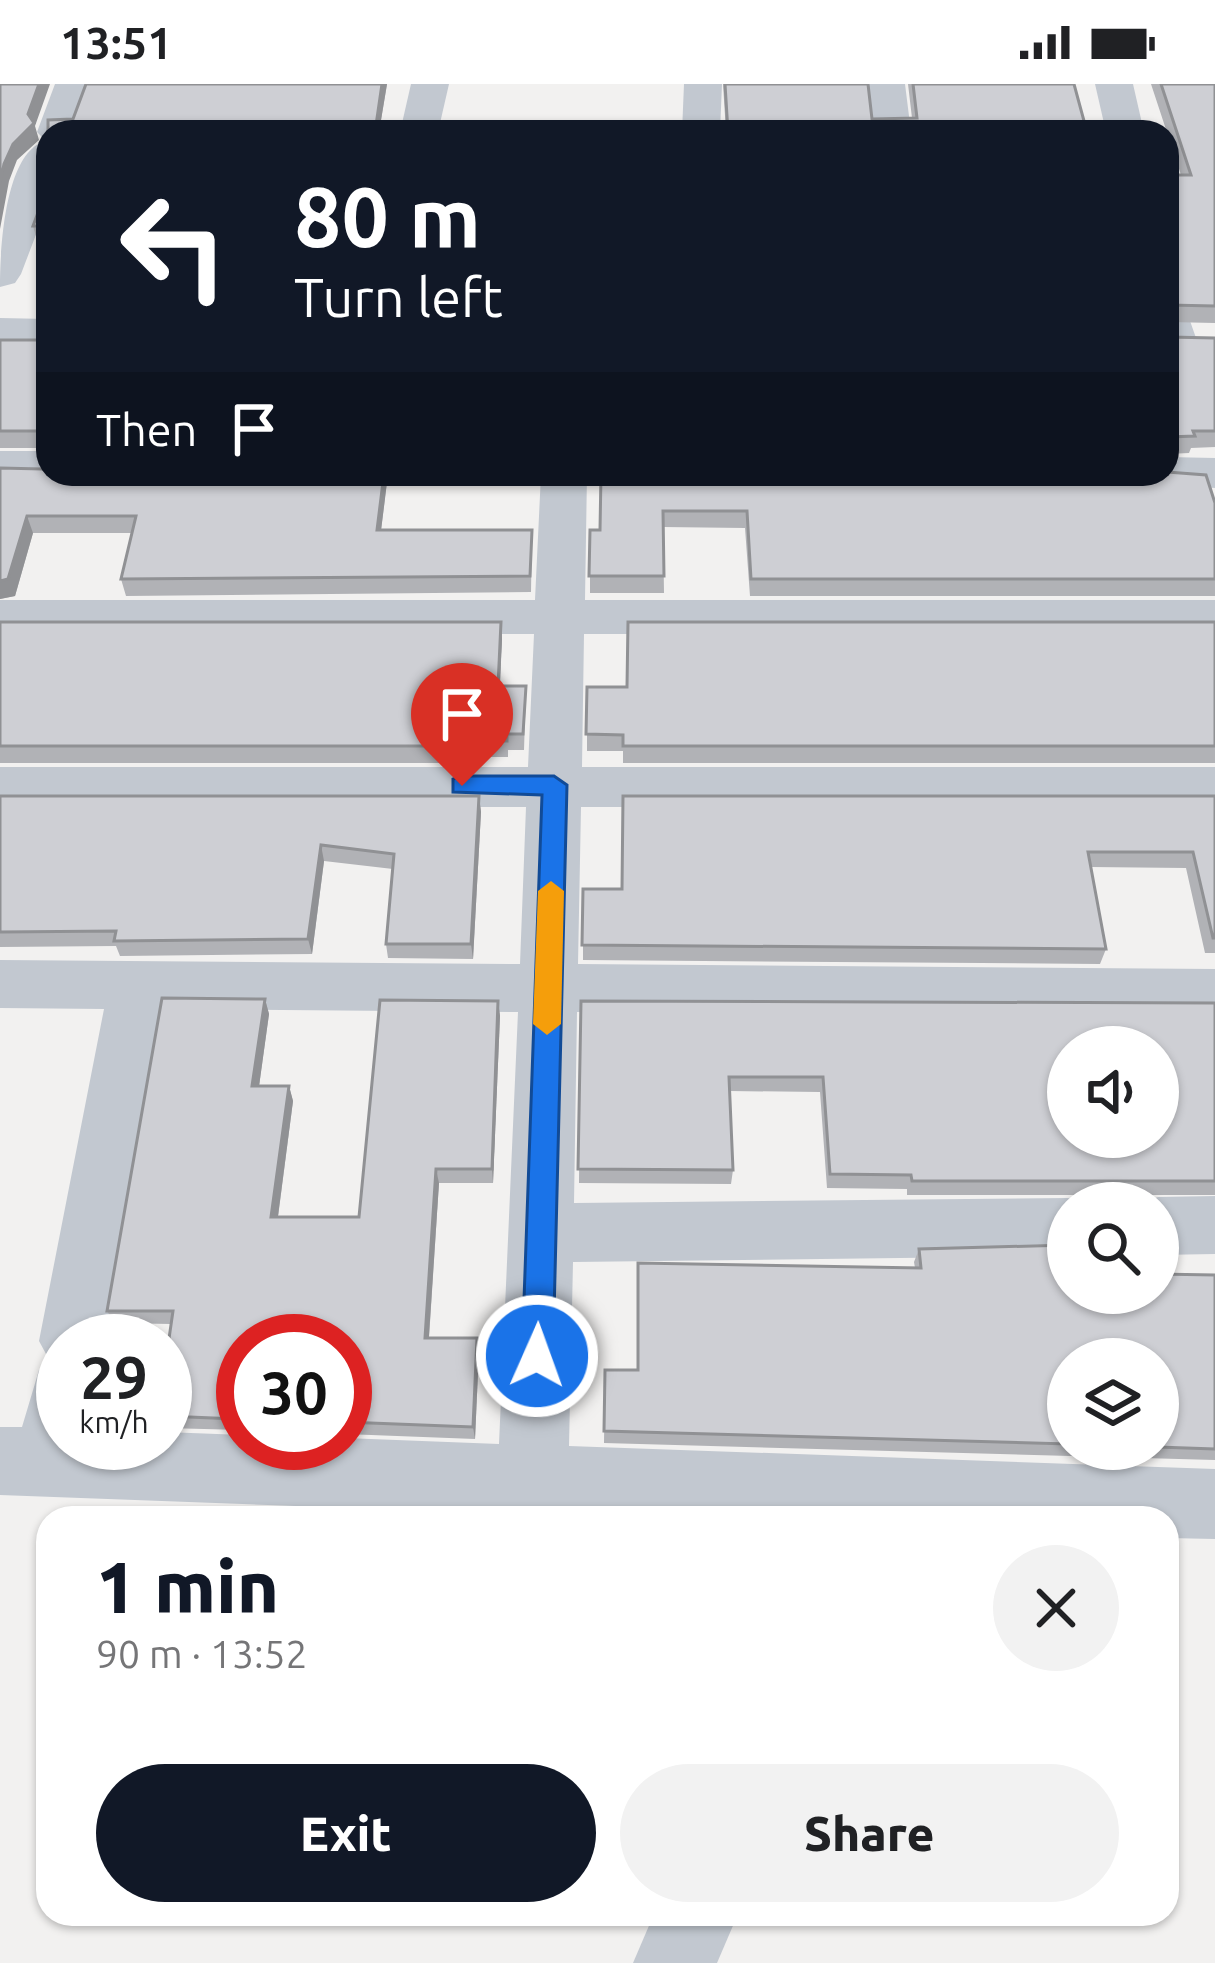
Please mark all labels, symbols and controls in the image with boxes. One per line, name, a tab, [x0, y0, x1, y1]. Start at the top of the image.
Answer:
text: 13:51	[60, 17, 173, 68]
icon: left	[96, 168, 252, 324]
text: 80 m	[294, 169, 481, 263]
text: Turn left	[294, 267, 503, 327]
icon: arrive	[221, 396, 287, 462]
text: Then	[96, 404, 197, 455]
pin	[411, 663, 513, 786]
icon: arrive	[429, 681, 495, 747]
map controls	[1047, 1026, 1179, 1470]
button: sound	[1047, 1026, 1179, 1158]
button: search	[1047, 1182, 1179, 1314]
position arrow	[474, 1293, 600, 1419]
speed limit sign: 30	[216, 1314, 372, 1470]
button: layers	[1047, 1338, 1179, 1470]
text: 29	[80, 1343, 148, 1410]
text: km/h	[79, 1405, 149, 1439]
button: close	[993, 1545, 1119, 1671]
text: 1 min	[96, 1546, 279, 1627]
text: 90 m · 13:52	[96, 1632, 308, 1675]
button: Exit	[96, 1764, 596, 1902]
button: Share	[620, 1764, 1119, 1902]

